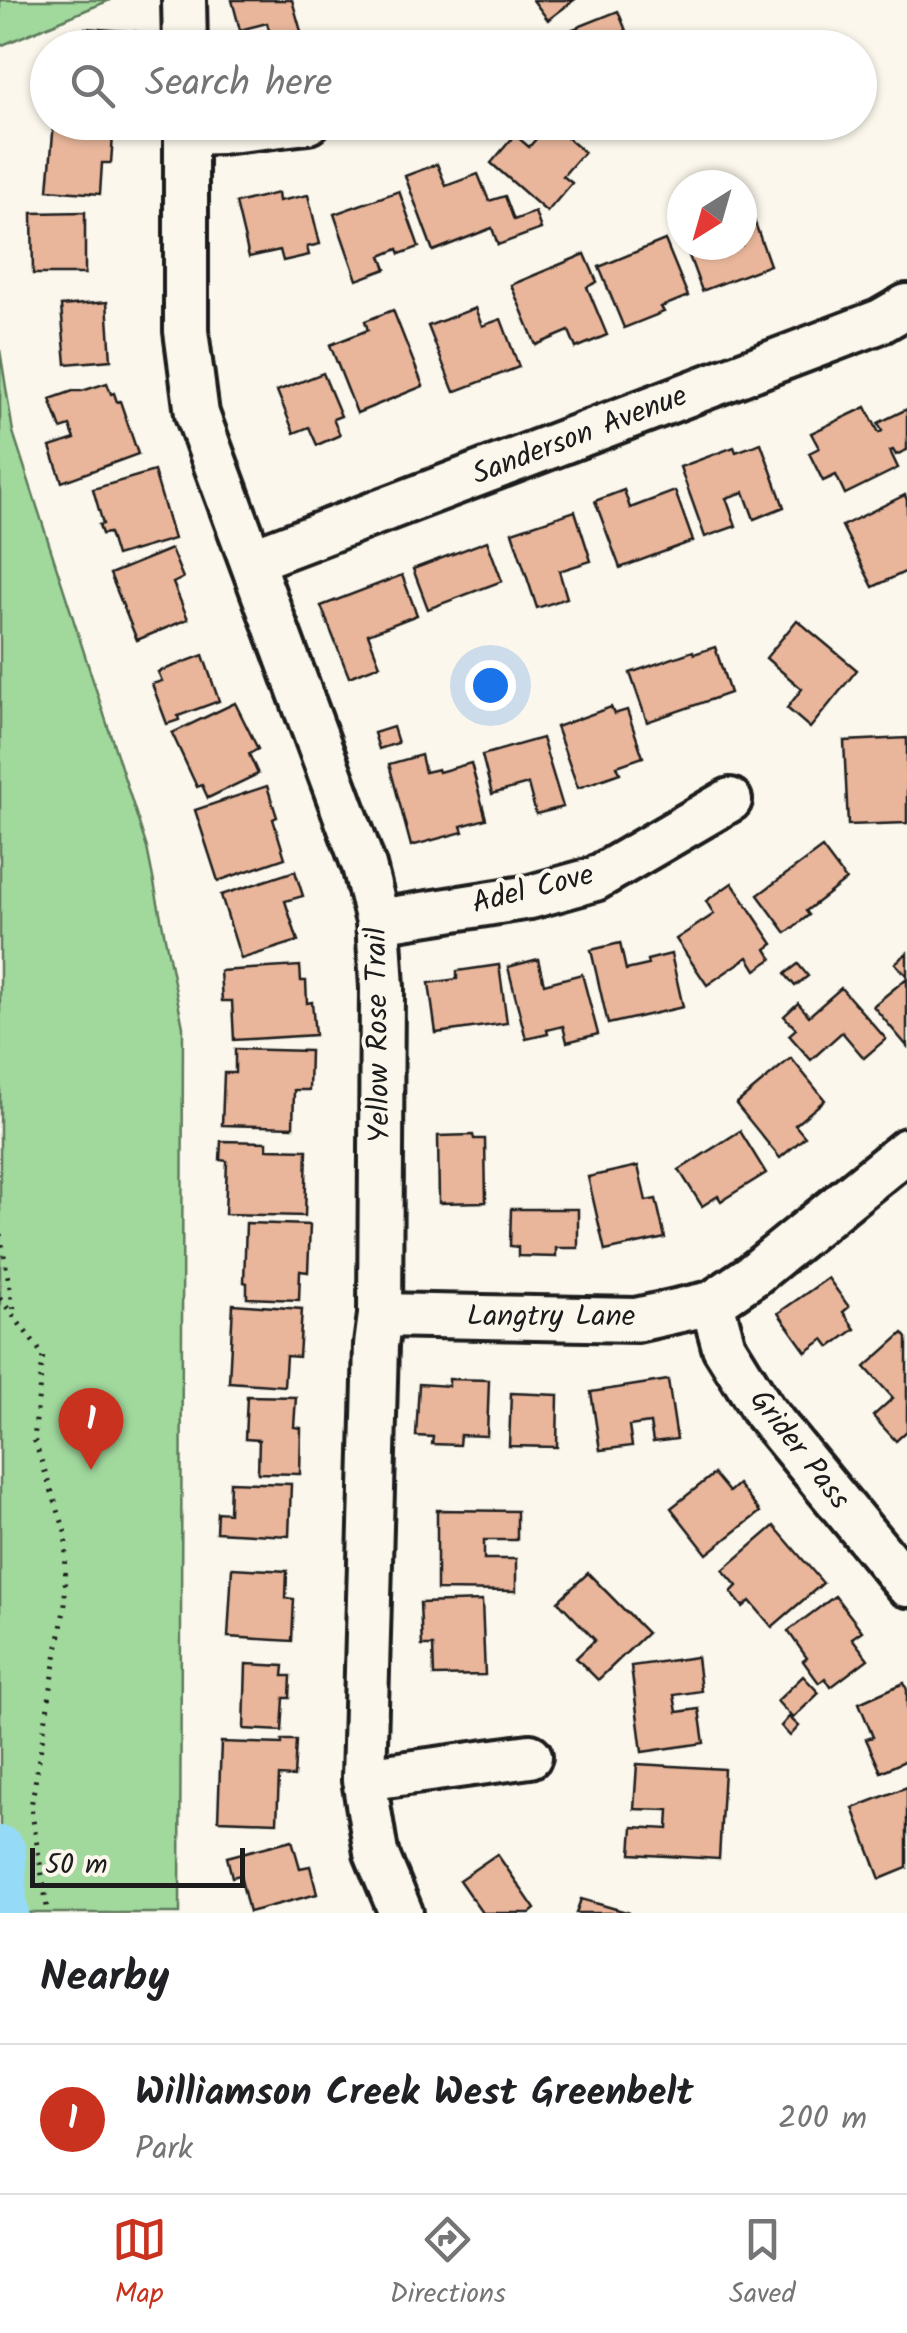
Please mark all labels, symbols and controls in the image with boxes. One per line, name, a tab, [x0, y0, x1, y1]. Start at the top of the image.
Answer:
search box	[30, 30, 877, 140]
text: Search here	[145, 55, 332, 115]
icon: search	[65, 58, 120, 113]
north arrow	[667, 170, 757, 260]
street label: Sanderson Avenue	[465, 373, 695, 499]
your location	[465, 660, 516, 711]
street label: Adel Cove	[467, 852, 599, 928]
street label: Yellow Rose Trail	[353, 927, 405, 1143]
street label: Langtry Lane	[467, 1293, 635, 1341]
street label: Grider Pass	[736, 1379, 862, 1521]
pin: 1	[58, 1388, 124, 1470]
scale bar	[30, 1843, 245, 1888]
text: 50 m	[45, 1843, 108, 1888]
text: Nearby	[40, 1945, 169, 2012]
text: Williamson Creek West Greenbelt	[135, 2064, 694, 2124]
text: 1	[68, 2094, 77, 2145]
text: 200 m	[778, 2094, 867, 2145]
text: Park	[135, 2124, 193, 2175]
tab: Map	[112, 2212, 167, 2317]
tab: Directions	[390, 2212, 506, 2317]
tab: Saved	[729, 2212, 795, 2317]

